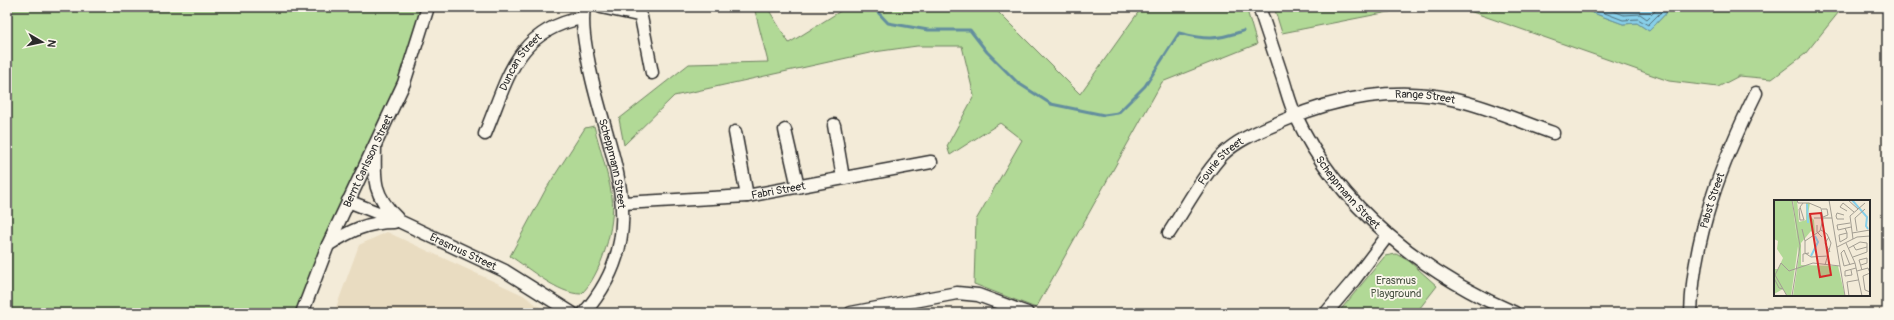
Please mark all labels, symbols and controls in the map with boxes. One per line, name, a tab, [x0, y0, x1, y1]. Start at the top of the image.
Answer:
north arrow	[22, 22, 62, 62]
street label: Duncan Street	[497, 30, 545, 93]
text: N	[44, 39, 58, 49]
street label: Range Street	[1395, 88, 1457, 107]
street label: Bernt Carlsson Street	[341, 112, 396, 209]
street label: Scheppmann Street	[596, 117, 628, 210]
street label: Fourie Street	[1195, 135, 1246, 187]
street label: Scheppmann Street	[1313, 153, 1383, 232]
street label: Pabst Street	[1698, 170, 1728, 230]
street label: Fabri Street	[750, 179, 807, 202]
inset map	[1774, 200, 1870, 296]
street label: Erasmus Street	[428, 231, 499, 273]
park label: Erasmus Playground	[1371, 274, 1421, 300]

